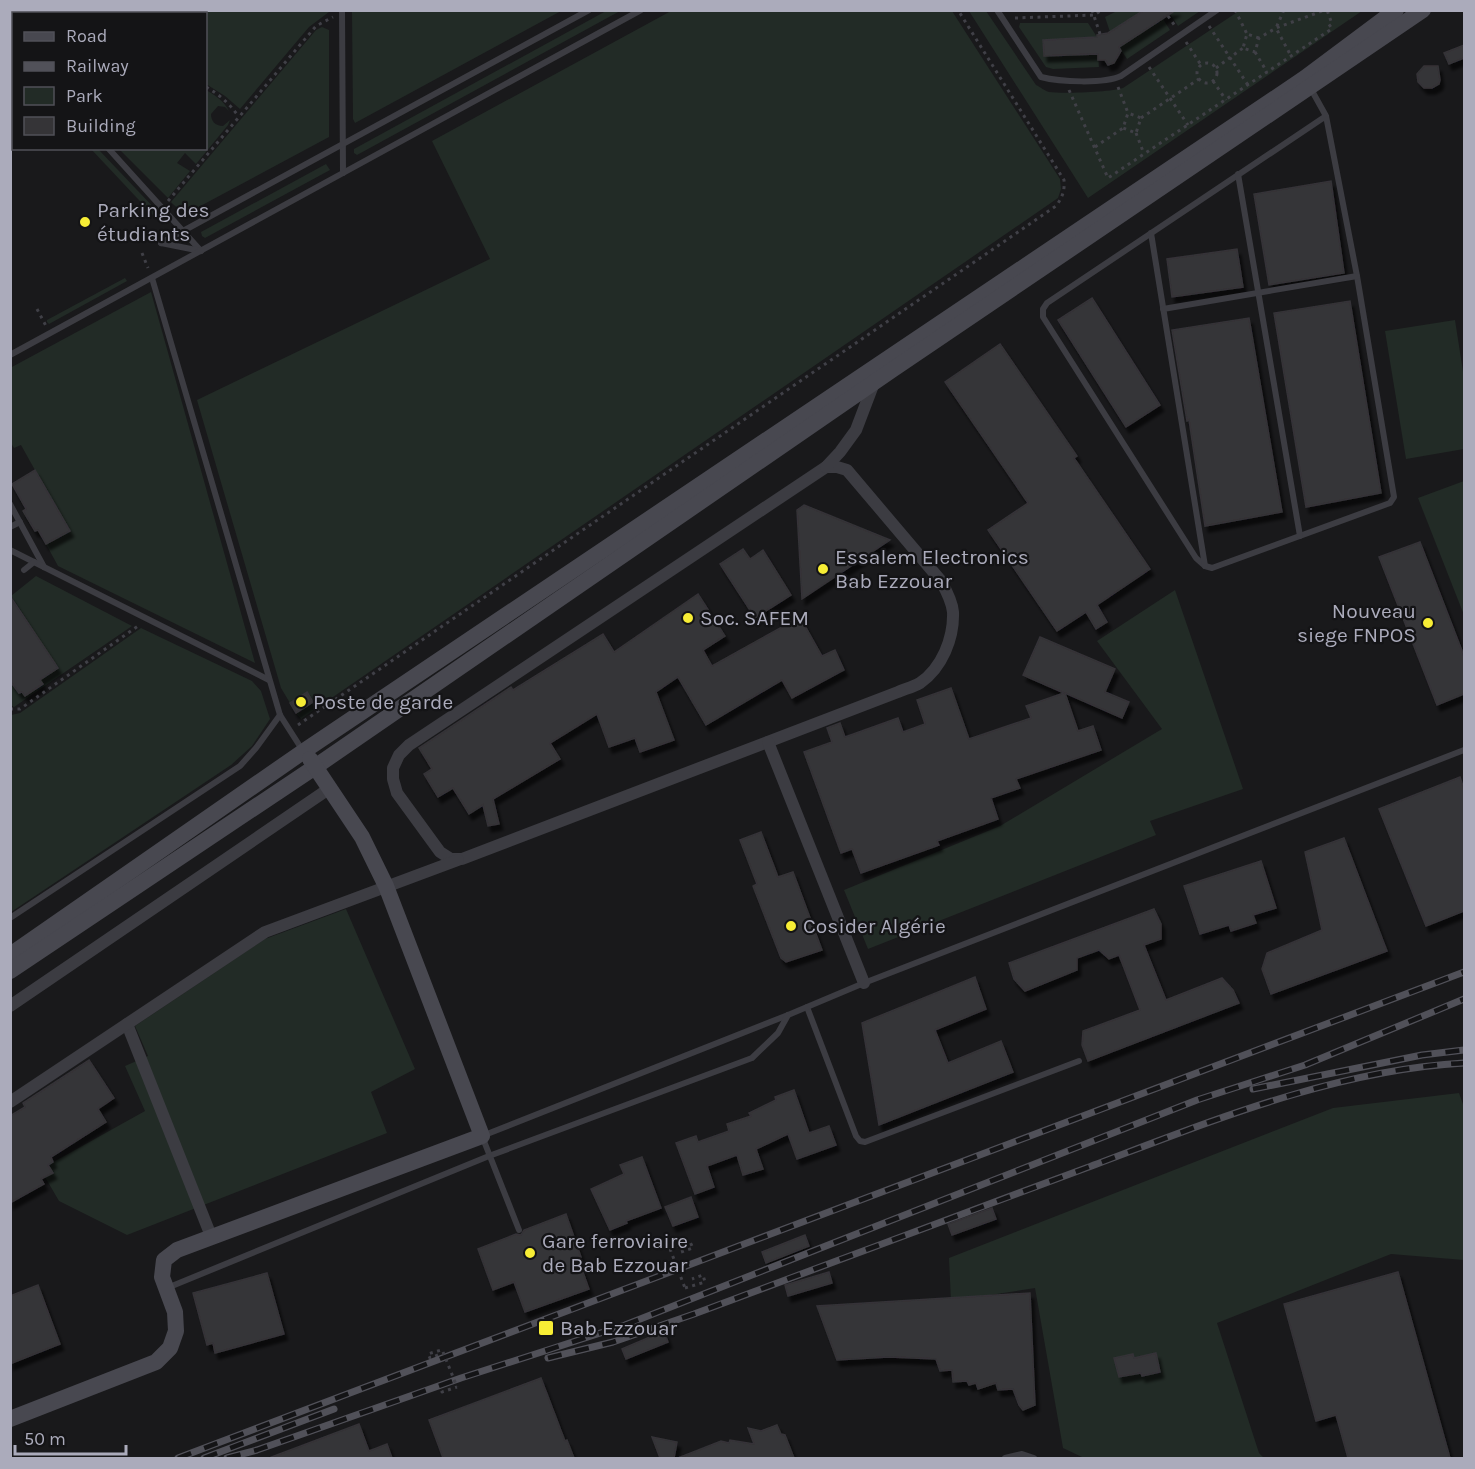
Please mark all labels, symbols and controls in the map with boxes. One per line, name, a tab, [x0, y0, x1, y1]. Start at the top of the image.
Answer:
legend	[12, 12, 207, 150]
text: Road	[66, 25, 107, 47]
text: Railway	[66, 55, 129, 77]
text: Park	[66, 85, 103, 107]
text: Building	[66, 115, 136, 137]
place label: Parking des étudiants	[97, 198, 210, 246]
marker: Parking des étudiants	[78, 215, 92, 229]
place label: Essalem Electronics Bab Ezzouar	[835, 545, 1029, 593]
marker: Essalem Electronics Bab Ezzouar	[816, 562, 830, 576]
place label: Nouveau siege FNPOS	[1297, 599, 1416, 647]
place label: Soc. SAFEM	[700, 606, 809, 630]
marker: Soc. SAFEM	[681, 611, 695, 625]
marker: Nouveau siege FNPOS	[1421, 616, 1435, 630]
place label: Poste de garde	[313, 690, 453, 714]
marker: Poste de garde	[294, 695, 308, 709]
place label: Cosider Algérie	[803, 914, 946, 938]
marker: Cosider Algérie	[784, 919, 798, 933]
place label: Gare ferroviaire de Bab Ezzouar	[542, 1229, 688, 1277]
marker: Gare ferroviaire de Bab Ezzouar	[523, 1246, 537, 1260]
place label: Bab Ezzouar	[560, 1316, 678, 1340]
marker: Bab Ezzouar	[537, 1319, 555, 1337]
scale bar	[15, 1418, 126, 1456]
text: 50 m	[24, 1428, 66, 1450]

